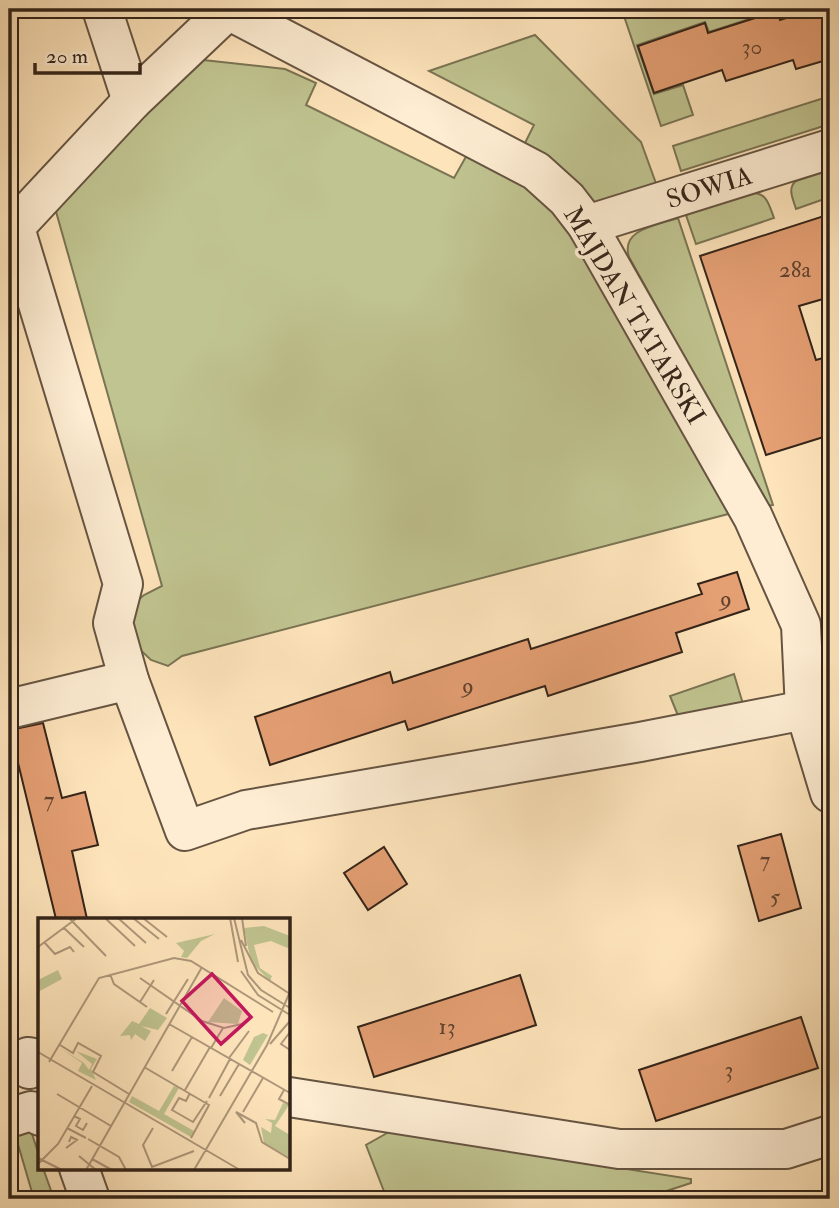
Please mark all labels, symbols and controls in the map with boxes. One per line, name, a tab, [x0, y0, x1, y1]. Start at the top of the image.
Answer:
scale bar	[35, 32, 140, 76]
house number: 30	[742, 32, 762, 61]
text: 20 m	[46, 43, 88, 70]
street label: SOWIA	[662, 160, 757, 216]
street label: MAJDAN TATARSKI	[556, 201, 712, 430]
house number: 28a	[779, 255, 811, 284]
house number: 9	[718, 584, 732, 613]
house number: 9	[460, 671, 474, 700]
house number: 7	[44, 785, 55, 814]
house number: 7	[760, 845, 771, 874]
house number: 5	[770, 882, 780, 911]
inset map	[38, 918, 290, 1170]
house number: 13	[438, 1012, 456, 1041]
house number: 3	[725, 1055, 733, 1084]

